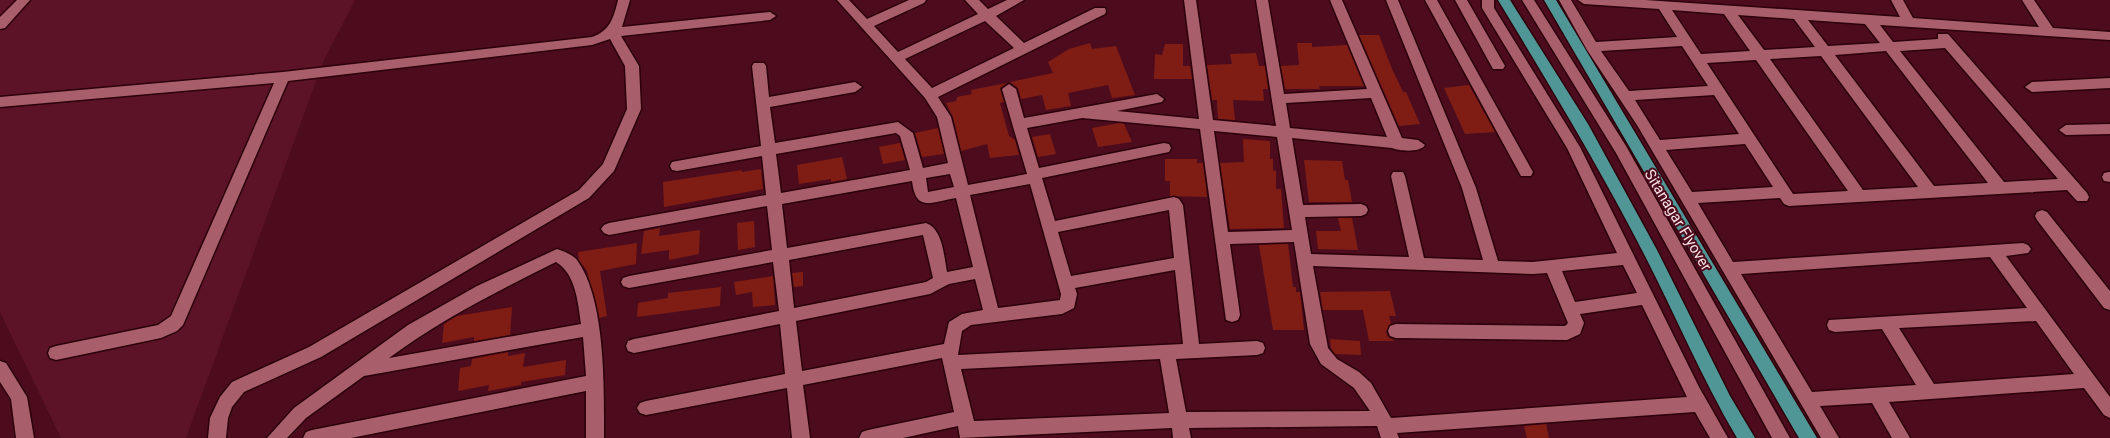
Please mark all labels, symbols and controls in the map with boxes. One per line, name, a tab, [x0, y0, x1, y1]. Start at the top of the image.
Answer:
street label: Sitanagar Flyover	[1641, 166, 1715, 274]

